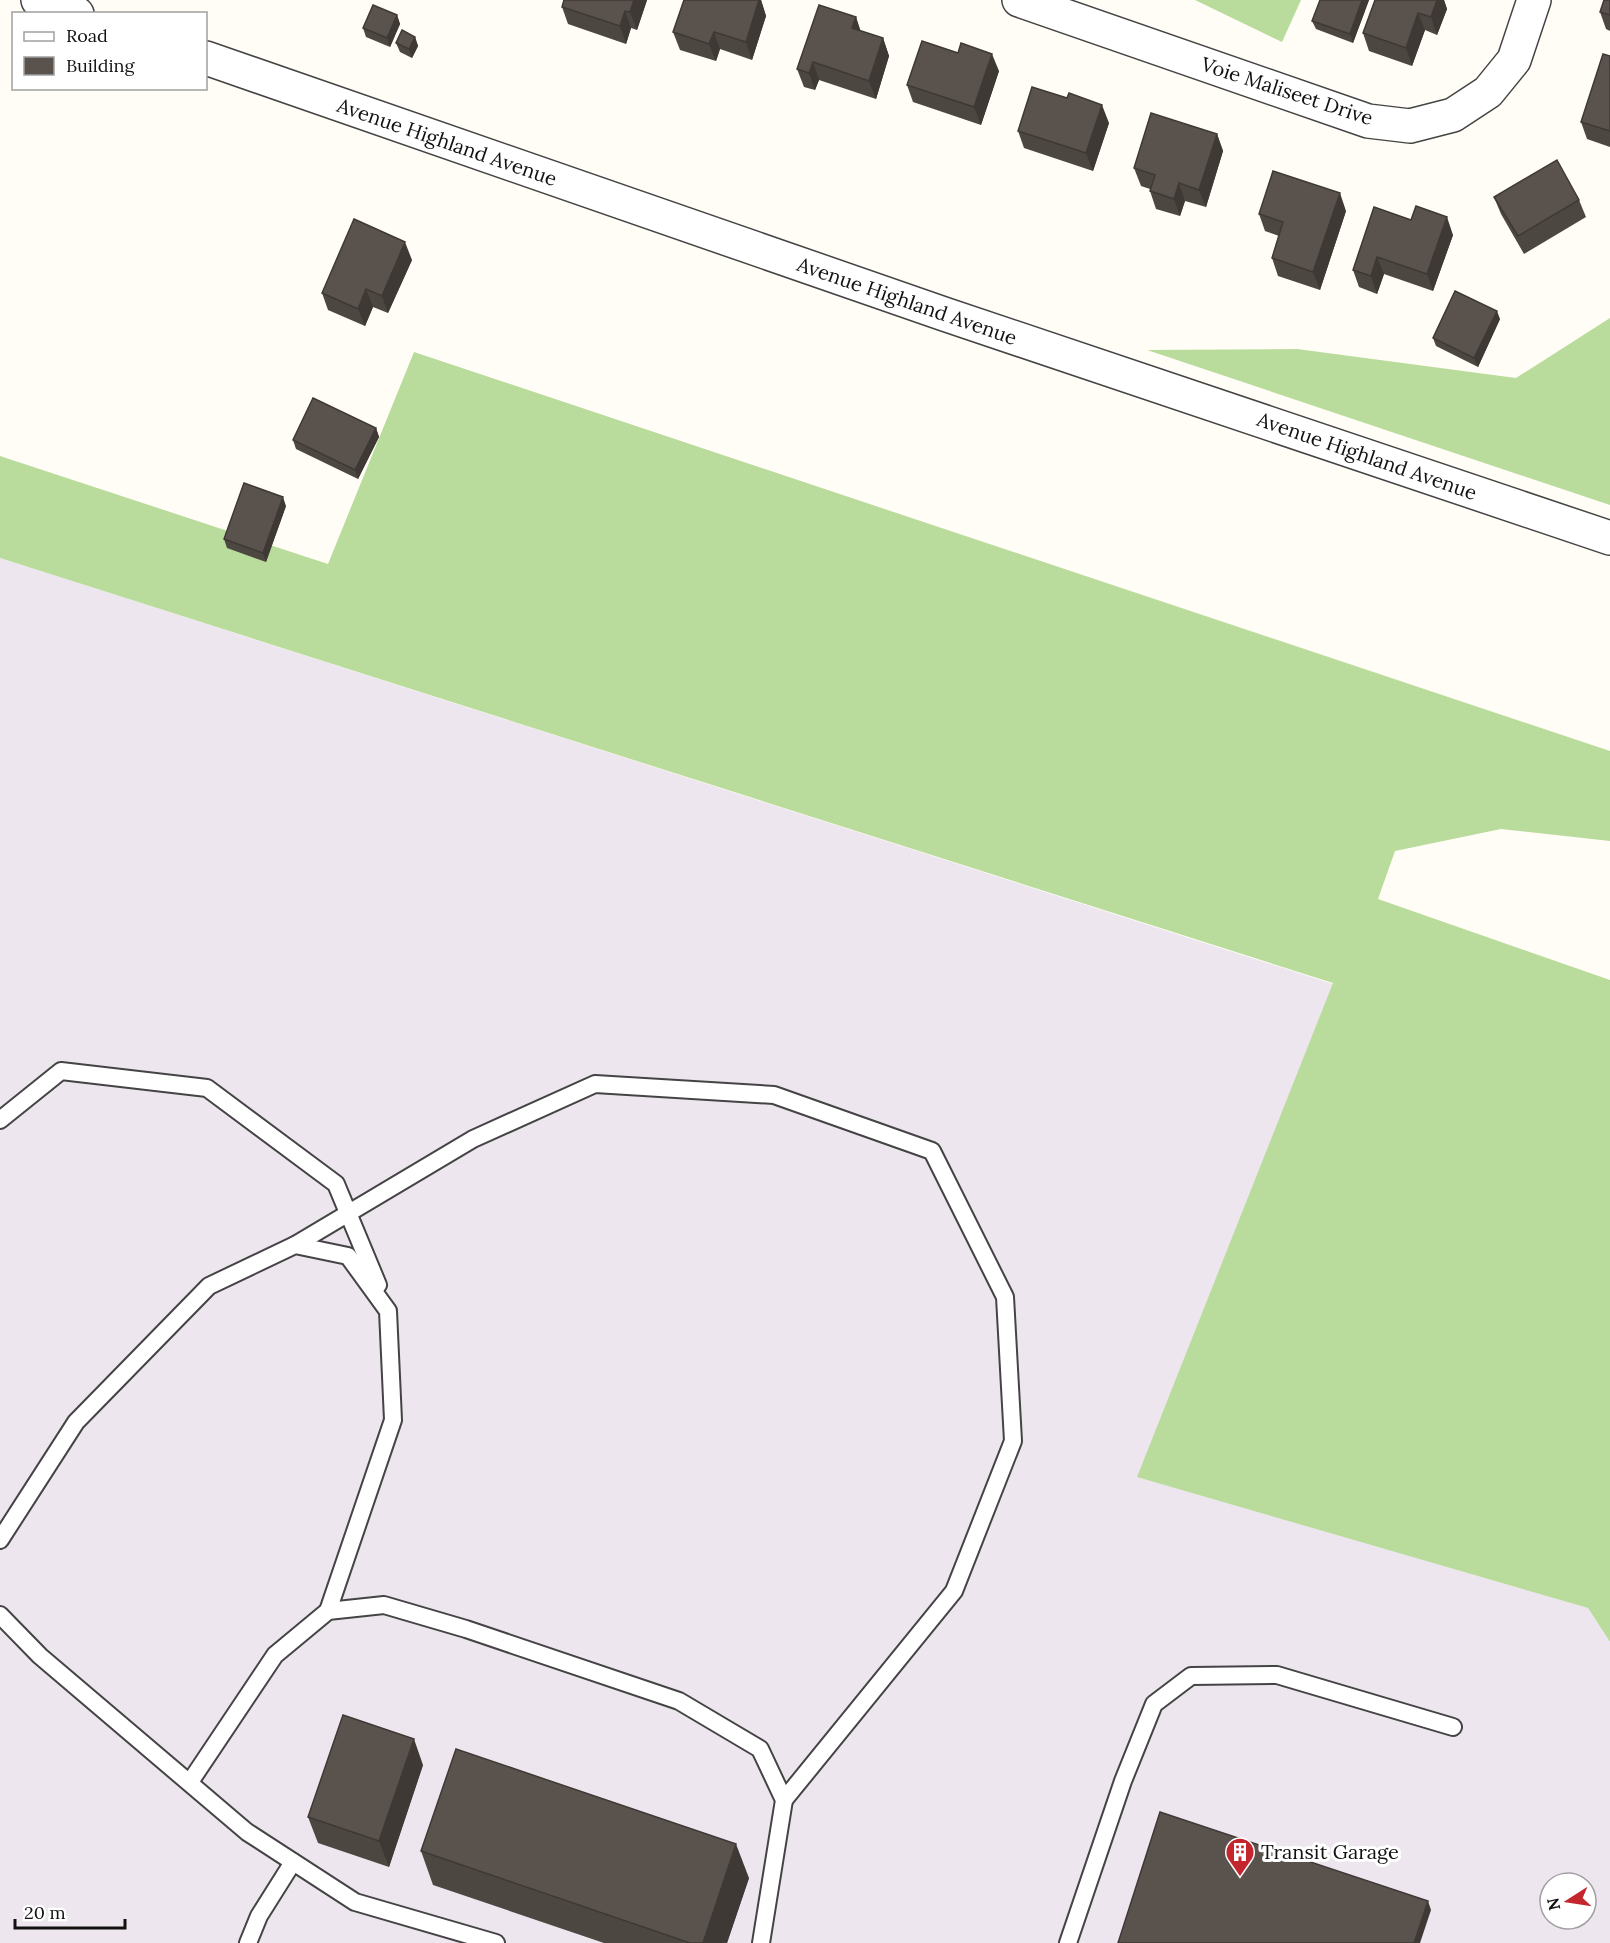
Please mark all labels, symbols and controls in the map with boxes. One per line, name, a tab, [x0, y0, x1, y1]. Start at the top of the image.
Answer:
legend	[12, 12, 207, 90]
text: Road	[66, 24, 108, 47]
street label: Voie Maliseet Drive	[1197, 51, 1376, 130]
text: Building	[66, 54, 136, 77]
street label: Avenue Highland Avenue	[333, 92, 560, 191]
street label: Avenue Highland Avenue	[793, 251, 1020, 350]
street label: Avenue Highland Avenue	[1253, 406, 1480, 505]
building icon: Transit Garage	[1224, 1836, 1256, 1878]
place label: Transit Garage	[1261, 1839, 1399, 1864]
north arrow	[1538, 1871, 1598, 1931]
scale bar	[15, 1892, 124, 1930]
text: N	[1542, 1896, 1564, 1912]
text: 20 m	[24, 1901, 66, 1924]

